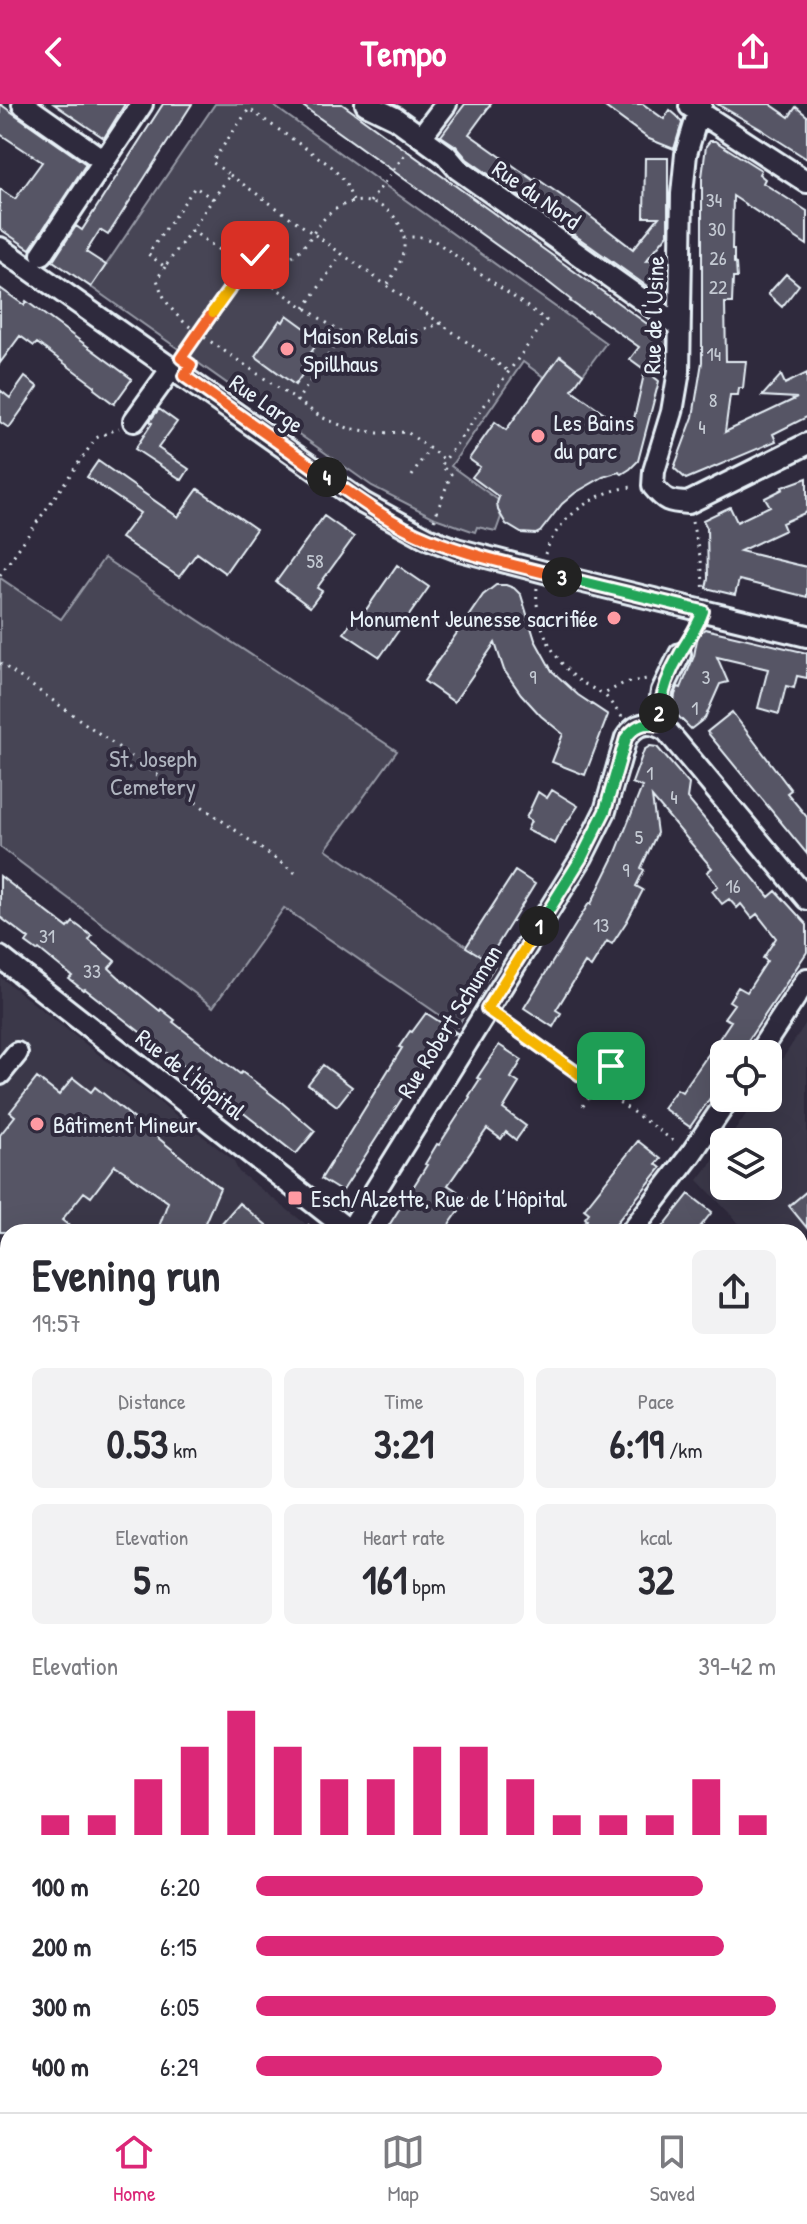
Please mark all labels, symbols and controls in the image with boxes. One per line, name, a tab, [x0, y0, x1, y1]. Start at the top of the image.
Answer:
text: Tempo	[361, 28, 446, 77]
icon: back	[32, 30, 76, 74]
icon: share	[731, 30, 775, 74]
street label: Rue du Nord	[486, 152, 588, 236]
house number: 34	[706, 186, 722, 213]
house number: 30	[708, 215, 726, 242]
pin	[221, 221, 289, 289]
icon: check	[233, 233, 277, 277]
house number: 26	[709, 244, 727, 271]
street label: Rue de l'Usine	[635, 255, 671, 375]
house number: 22	[709, 273, 728, 300]
place label: Maison Relais Spillhaus	[303, 319, 418, 379]
marker: Maison Relais Spillhaus	[278, 340, 296, 358]
house number: 14	[707, 340, 721, 367]
street label: Rue Large	[224, 366, 311, 440]
house number: 8	[709, 386, 717, 413]
place label: Les Bains du parc	[554, 406, 634, 466]
house number: 4	[698, 413, 706, 440]
marker: Les Bains du parc	[529, 427, 547, 445]
pin: 4	[307, 457, 347, 497]
text: 4	[323, 462, 331, 492]
house number: 58	[306, 547, 324, 574]
pin: 3	[542, 557, 582, 597]
text: 3	[557, 562, 567, 592]
place label: Monument Jeunesse sacrifiée	[350, 602, 598, 634]
marker: Monument Jeunesse sacrifiée	[605, 609, 623, 627]
house number: 9	[529, 663, 537, 690]
house number: 3	[702, 663, 711, 690]
pin: 2	[639, 693, 679, 733]
house number: 1	[691, 694, 699, 721]
text: 2	[654, 698, 664, 728]
park label: St. Joseph Cemetery	[109, 742, 197, 802]
house number: 1	[646, 759, 654, 786]
house number: 4	[670, 783, 678, 810]
house number: 5	[635, 823, 644, 850]
house number: 9	[622, 856, 630, 883]
house number: 16	[725, 872, 741, 899]
pin: 1	[519, 906, 559, 946]
text: 1	[535, 911, 543, 941]
house number: 13	[593, 911, 609, 938]
house number: 31	[39, 922, 55, 949]
street label: Rue Robert Schuman	[389, 938, 509, 1104]
house number: 33	[83, 957, 101, 984]
street label: Rue de l'Hôpital	[130, 1021, 253, 1127]
pin	[577, 1032, 645, 1100]
map controls	[710, 1040, 782, 1200]
button: locate	[710, 1040, 782, 1112]
icon: arrive	[589, 1044, 633, 1088]
place label: Bâtiment Mineur	[53, 1108, 198, 1140]
marker: Bâtiment Mineur	[28, 1115, 46, 1133]
button: layers	[710, 1128, 782, 1200]
place label: Esch/Alzette, Rue de l’Hôpital	[311, 1182, 568, 1214]
marker: Esch/Alzette, Rue de l’Hôpital	[286, 1189, 304, 1207]
text: Evening run	[32, 1245, 220, 1305]
button: share	[692, 1250, 776, 1334]
text: 19:57	[32, 1305, 81, 1340]
text: Distance	[118, 1386, 186, 1416]
text: Time	[385, 1386, 423, 1416]
text: Pace	[638, 1386, 674, 1416]
text: 0.53	[107, 1416, 168, 1470]
text: 3:21	[374, 1416, 434, 1470]
text: 6:19	[610, 1416, 664, 1470]
text: km	[168, 1435, 197, 1465]
text: /km	[664, 1435, 702, 1465]
text: Elevation	[115, 1522, 189, 1552]
text: Heart rate	[363, 1522, 445, 1552]
text: kcal	[640, 1522, 672, 1552]
text: 5	[134, 1552, 150, 1606]
text: 161	[362, 1552, 407, 1606]
text: 32	[638, 1552, 674, 1606]
text: m	[150, 1571, 170, 1601]
text: bpm	[407, 1571, 446, 1601]
text: Elevation	[32, 1648, 118, 1683]
text: 39–42 m	[698, 1648, 776, 1683]
text: 100 m	[32, 1869, 88, 1904]
text: 6:20	[160, 1869, 200, 1904]
text: 200 m	[32, 1929, 91, 1964]
text: 6:15	[160, 1929, 197, 1964]
text: 300 m	[32, 1989, 91, 2024]
text: 6:05	[160, 1989, 199, 2024]
text: 400 m	[32, 2049, 89, 2084]
text: 6:29	[160, 2049, 198, 2084]
tab: Home	[112, 2130, 156, 2208]
tab: Map	[381, 2130, 425, 2208]
tab: Saved	[650, 2130, 695, 2208]

